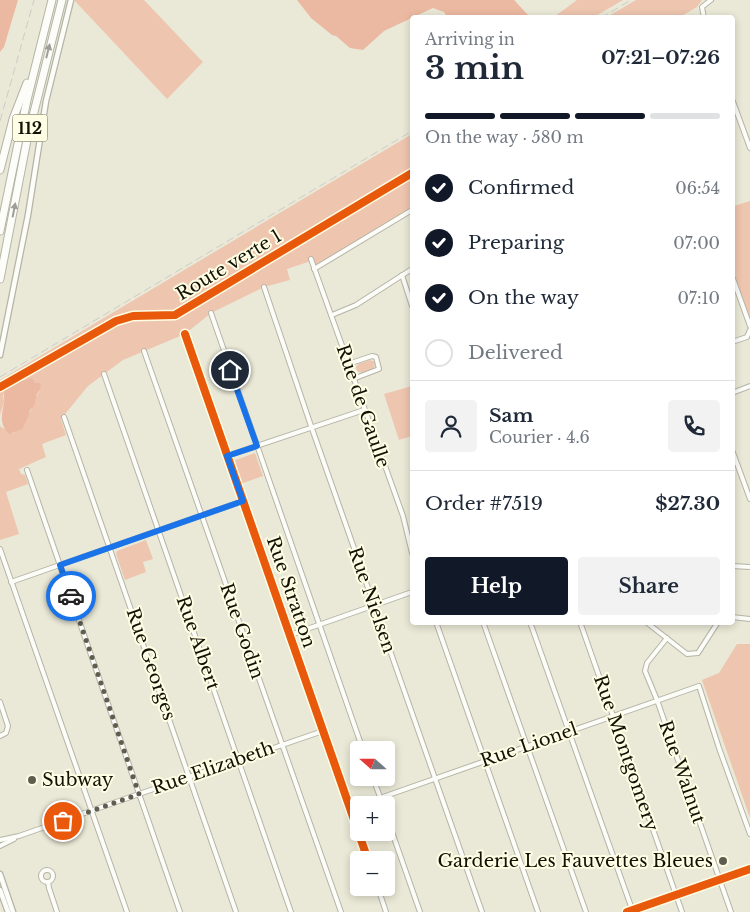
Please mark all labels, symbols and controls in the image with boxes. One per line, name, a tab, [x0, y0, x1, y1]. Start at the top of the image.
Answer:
text: Arriving in	[425, 29, 515, 49]
one-way arrow	[45, 43, 53, 58]
text: 07:21–07:26	[601, 46, 720, 69]
text: 3 min	[425, 48, 524, 88]
road number: 112	[12, 115, 48, 142]
text: On the way · 580 m	[425, 127, 584, 147]
icon: check	[425, 174, 453, 202]
text: Confirmed	[468, 176, 574, 199]
text: 06:54	[675, 178, 720, 198]
one-way arrow	[10, 201, 18, 217]
street label: Route verte 1	[172, 225, 286, 305]
icon: check	[425, 229, 453, 257]
text: Preparing	[468, 231, 564, 254]
text: 07:00	[673, 233, 720, 253]
icon: check	[425, 284, 453, 312]
text: On the way	[468, 286, 579, 309]
text: 07:10	[677, 288, 720, 308]
street label: Rue de Gaulle	[332, 341, 394, 471]
text: Delivered	[468, 341, 563, 364]
pin	[209, 349, 251, 391]
icon: home	[216, 356, 244, 384]
button: person	[425, 400, 477, 452]
button: phone	[668, 400, 720, 452]
text: Sam	[489, 404, 534, 427]
text: Courier · 4.6	[489, 427, 590, 447]
text: Order #7519	[425, 492, 543, 515]
text: $27.30	[655, 492, 720, 515]
street label: Rue Stratton	[262, 533, 320, 651]
street label: Rue Nielsen	[344, 544, 400, 656]
button: Help	[425, 557, 568, 615]
button: Share	[578, 557, 720, 615]
courier	[46, 571, 96, 621]
street label: Rue Godin	[215, 580, 269, 682]
icon: car	[57, 582, 85, 610]
street label: Rue Albert	[172, 593, 224, 693]
street label: Rue Georges	[122, 605, 180, 723]
street label: Rue Montgomery	[589, 672, 663, 835]
street label: Rue Lionel	[478, 718, 581, 772]
street label: Rue Walnut	[654, 718, 710, 827]
street label: Rue Elizabeth	[149, 737, 277, 799]
north arrow	[350, 741, 395, 786]
map controls	[350, 741, 395, 896]
place label: Subway	[42, 769, 114, 791]
marker: Subway	[26, 774, 38, 786]
button: +	[350, 796, 395, 841]
pin	[42, 800, 84, 842]
icon: bag	[49, 807, 77, 835]
place label: Garderie Les Fauvettes Bleues	[437, 850, 713, 872]
button: −	[350, 851, 395, 896]
marker: Garderie Les Fauvettes Bleues	[717, 855, 729, 867]

